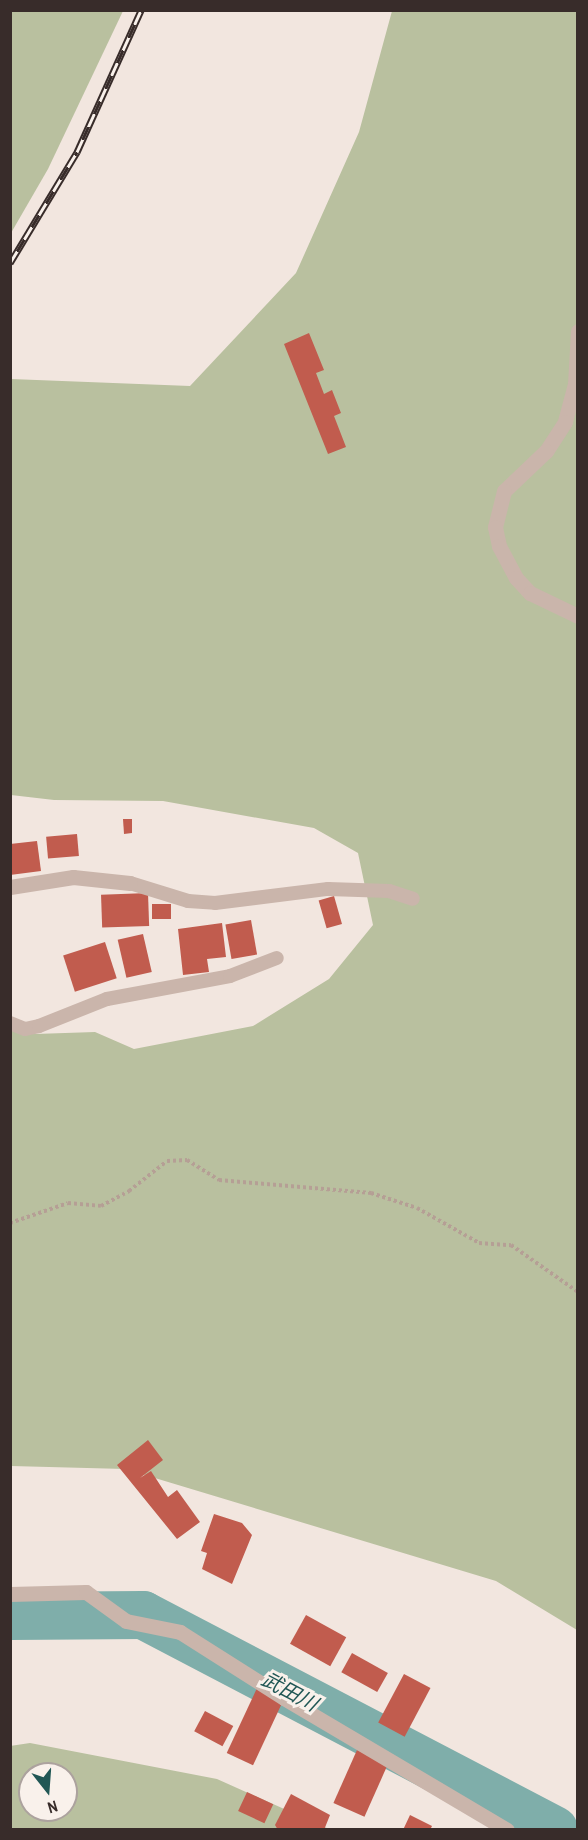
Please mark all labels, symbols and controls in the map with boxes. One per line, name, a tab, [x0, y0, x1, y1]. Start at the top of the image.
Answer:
water label: 武田川	[258, 1666, 322, 1716]
north arrow	[18, 1762, 78, 1822]
text: N	[45, 1795, 60, 1819]

